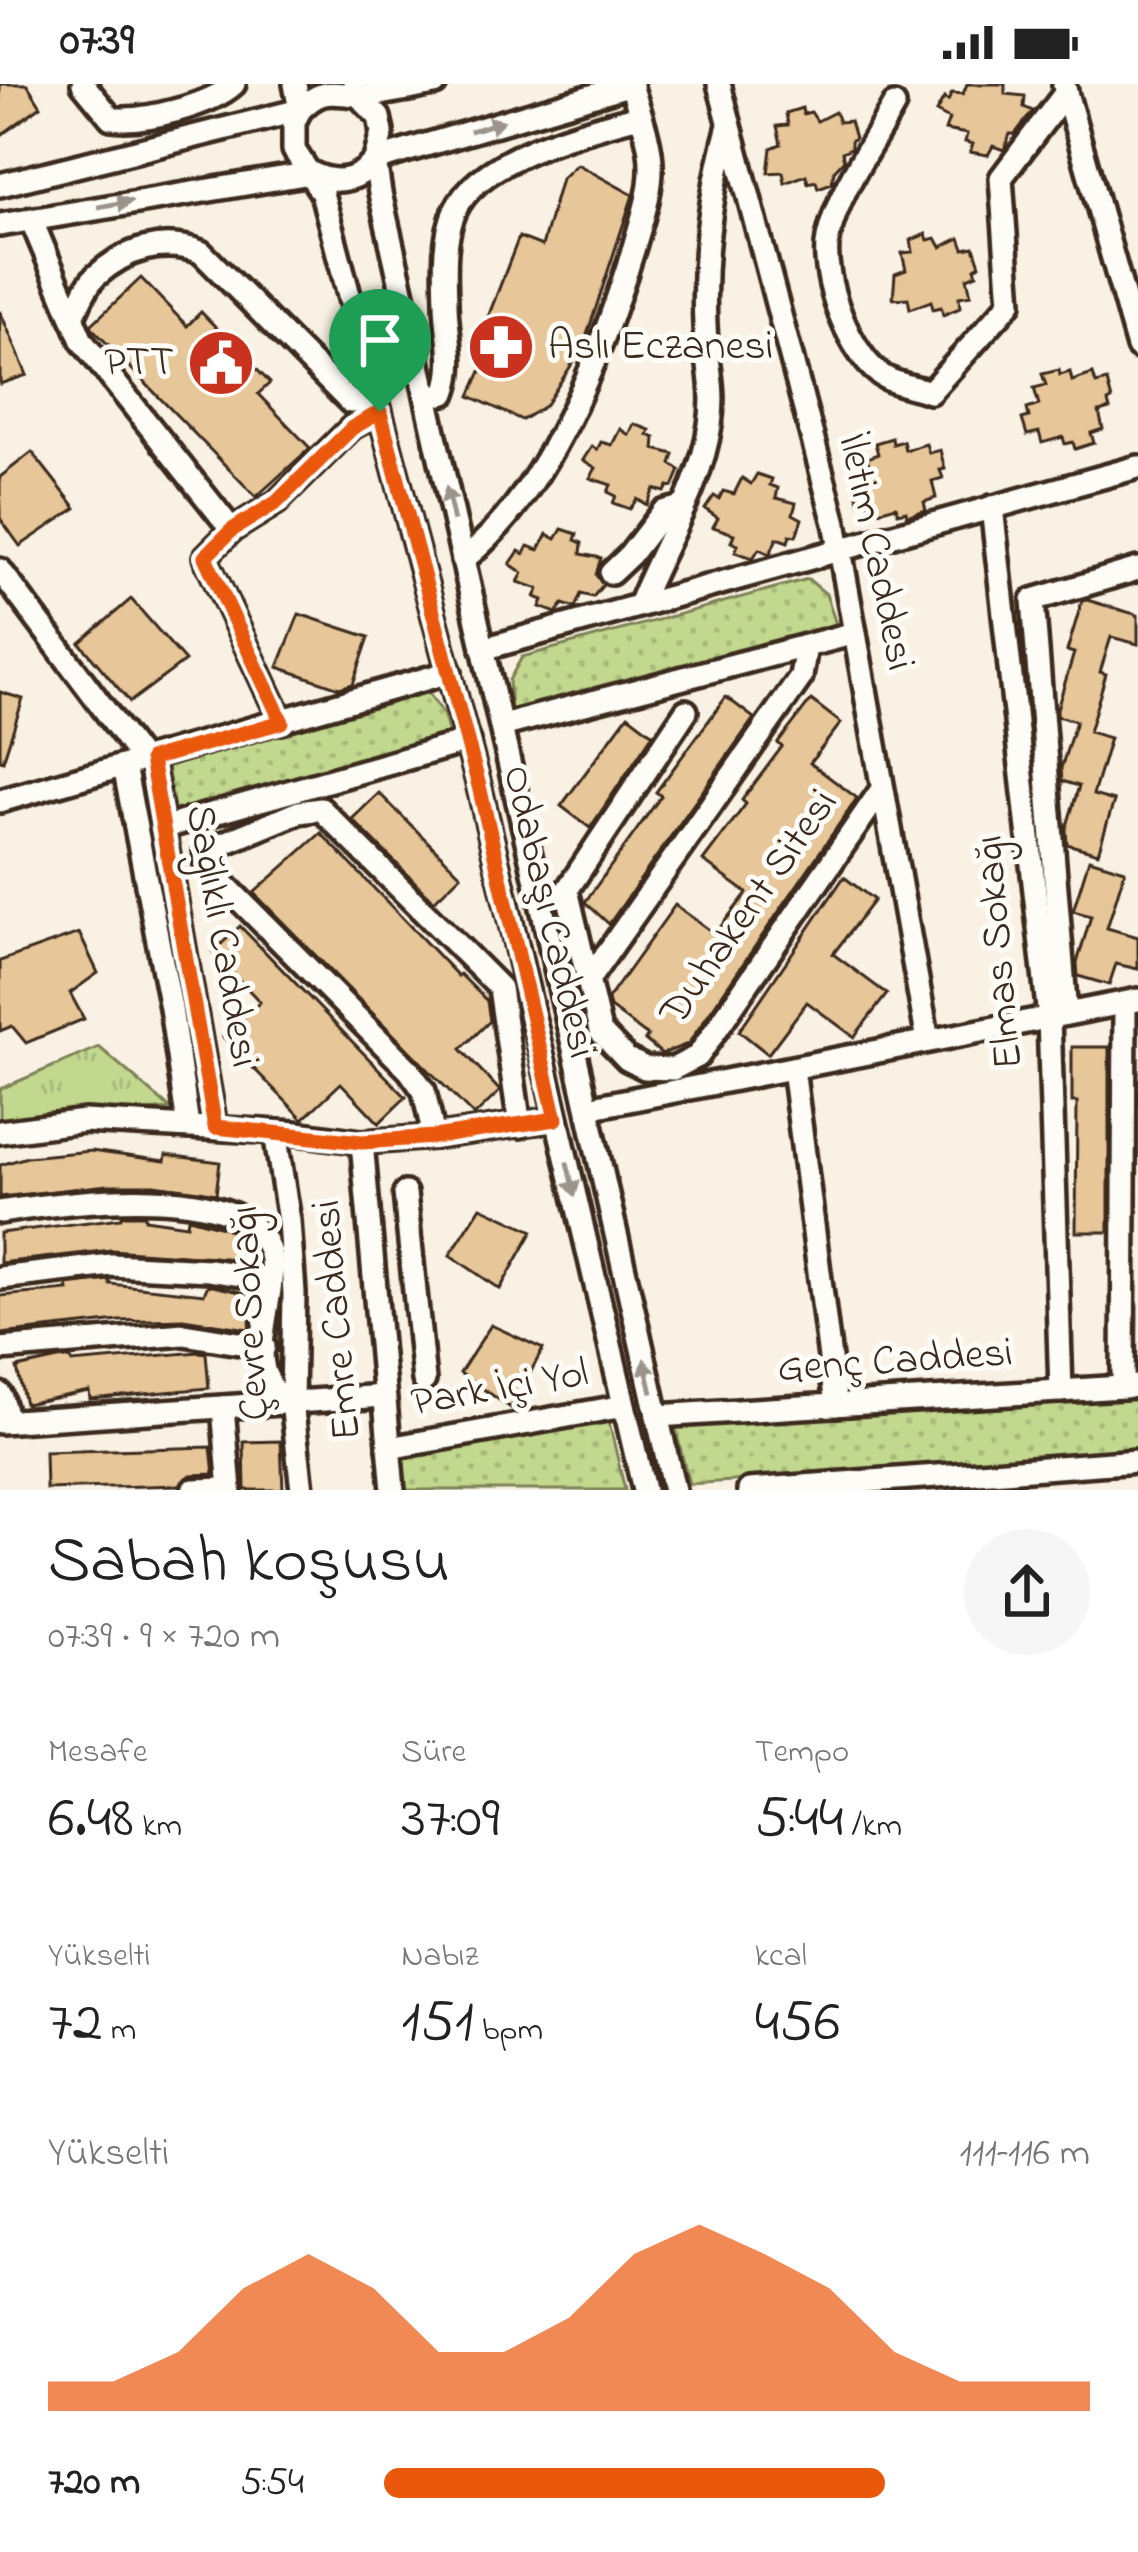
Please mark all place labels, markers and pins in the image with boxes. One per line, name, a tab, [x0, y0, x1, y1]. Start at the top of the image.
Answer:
pin	[329, 289, 431, 412]
pharmacy icon: Aslı Eczanesi	[466, 312, 536, 382]
place label: Aslı Eczanesi	[548, 317, 773, 378]
public building icon: PTT	[186, 328, 256, 398]
place label: PTT	[104, 333, 174, 394]

